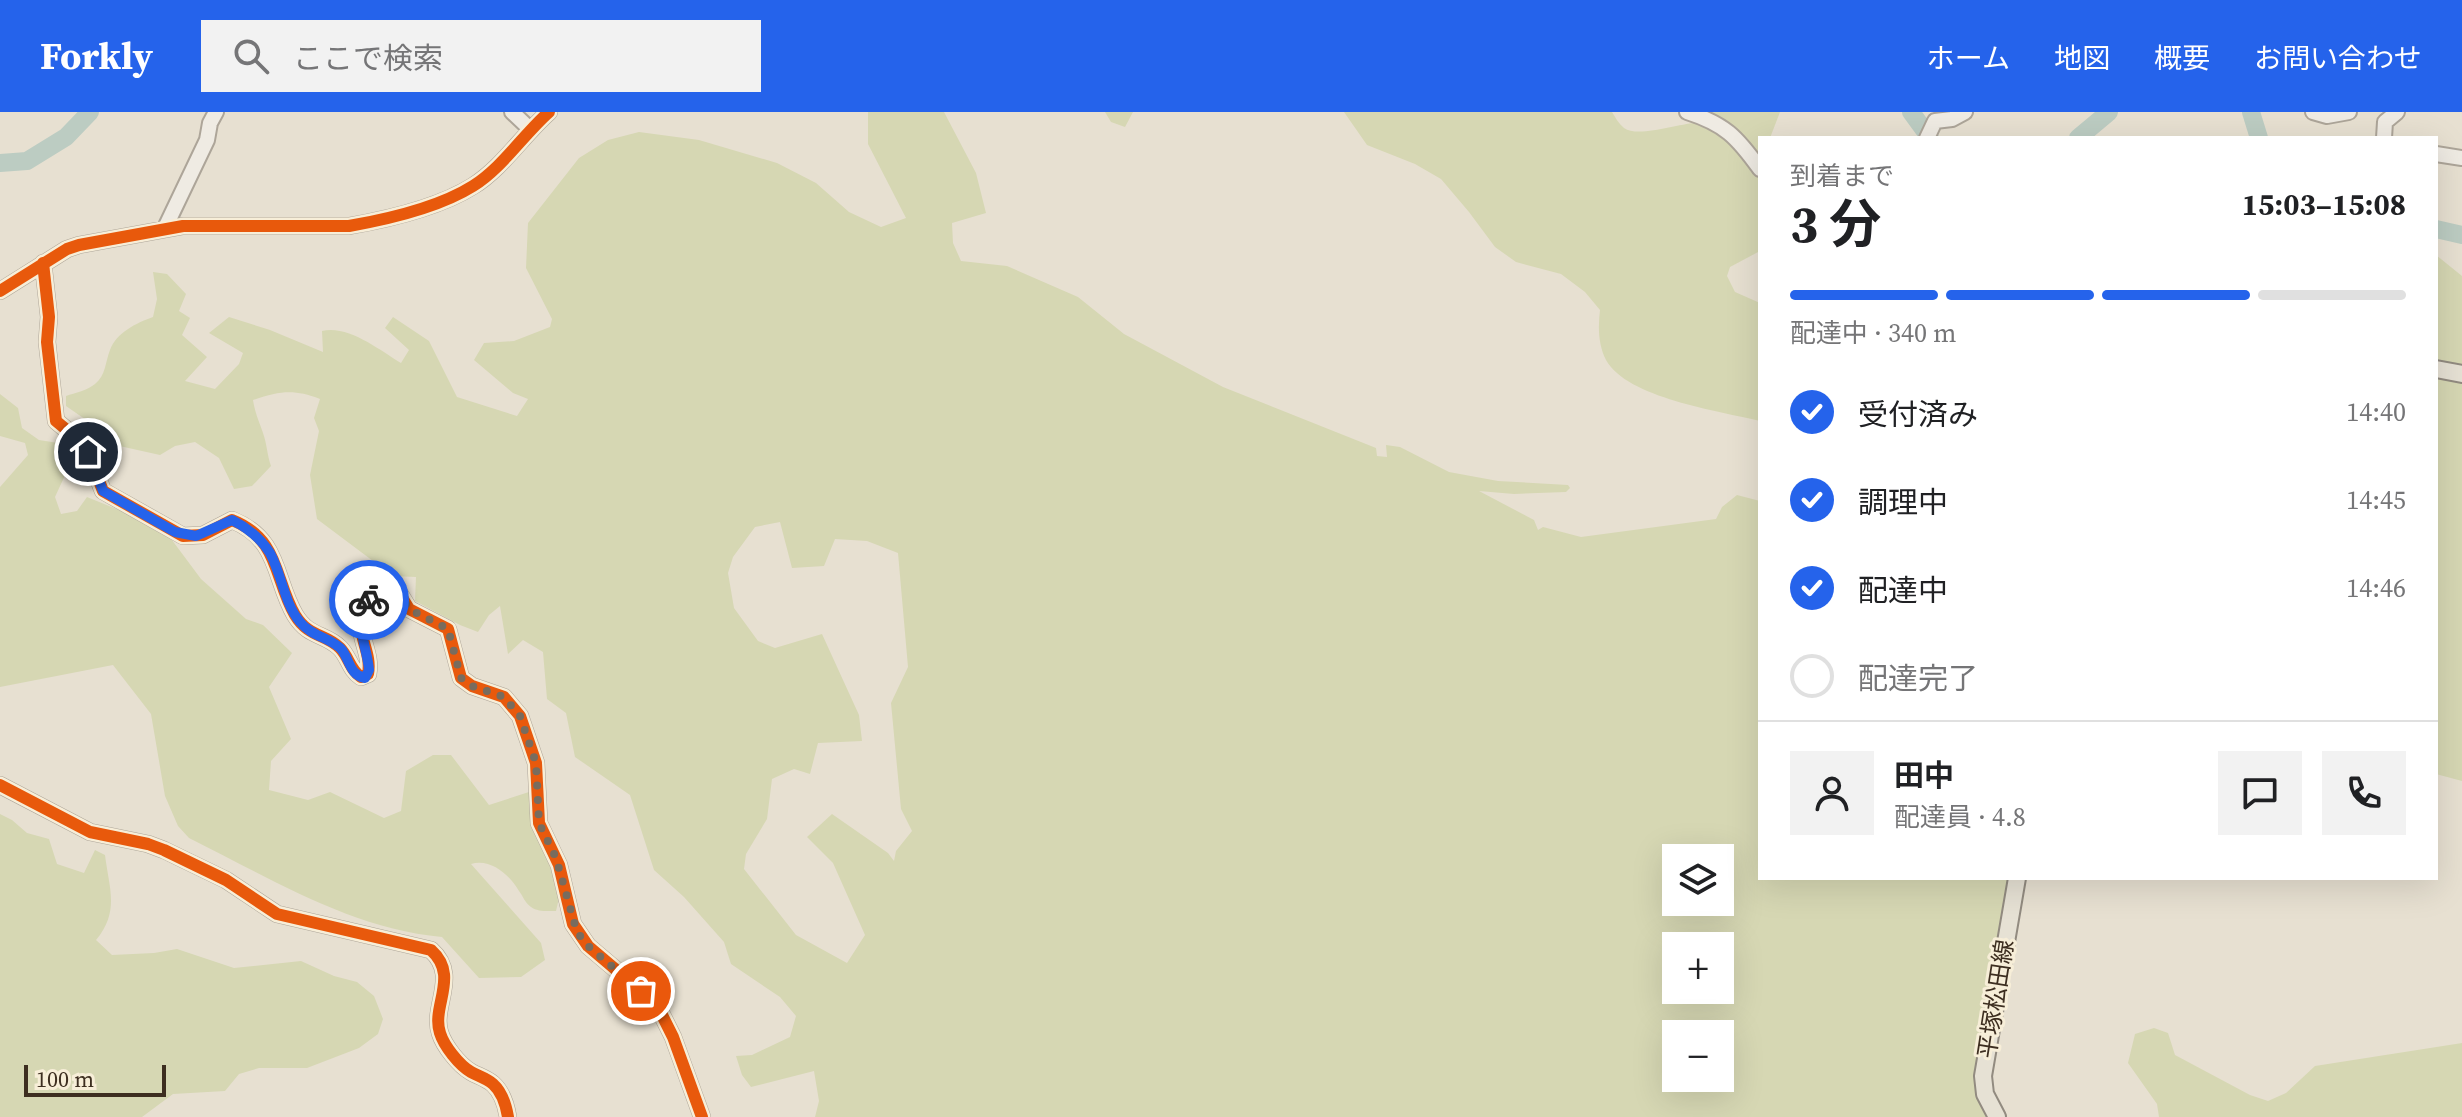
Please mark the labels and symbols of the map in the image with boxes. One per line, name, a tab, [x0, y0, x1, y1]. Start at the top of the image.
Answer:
pin	[54, 418, 122, 486]
courier	[329, 560, 409, 640]
street label: 平塚松田線	[1970, 937, 2021, 1061]
pin	[607, 957, 675, 1025]
scale bar	[24, 1061, 166, 1097]

